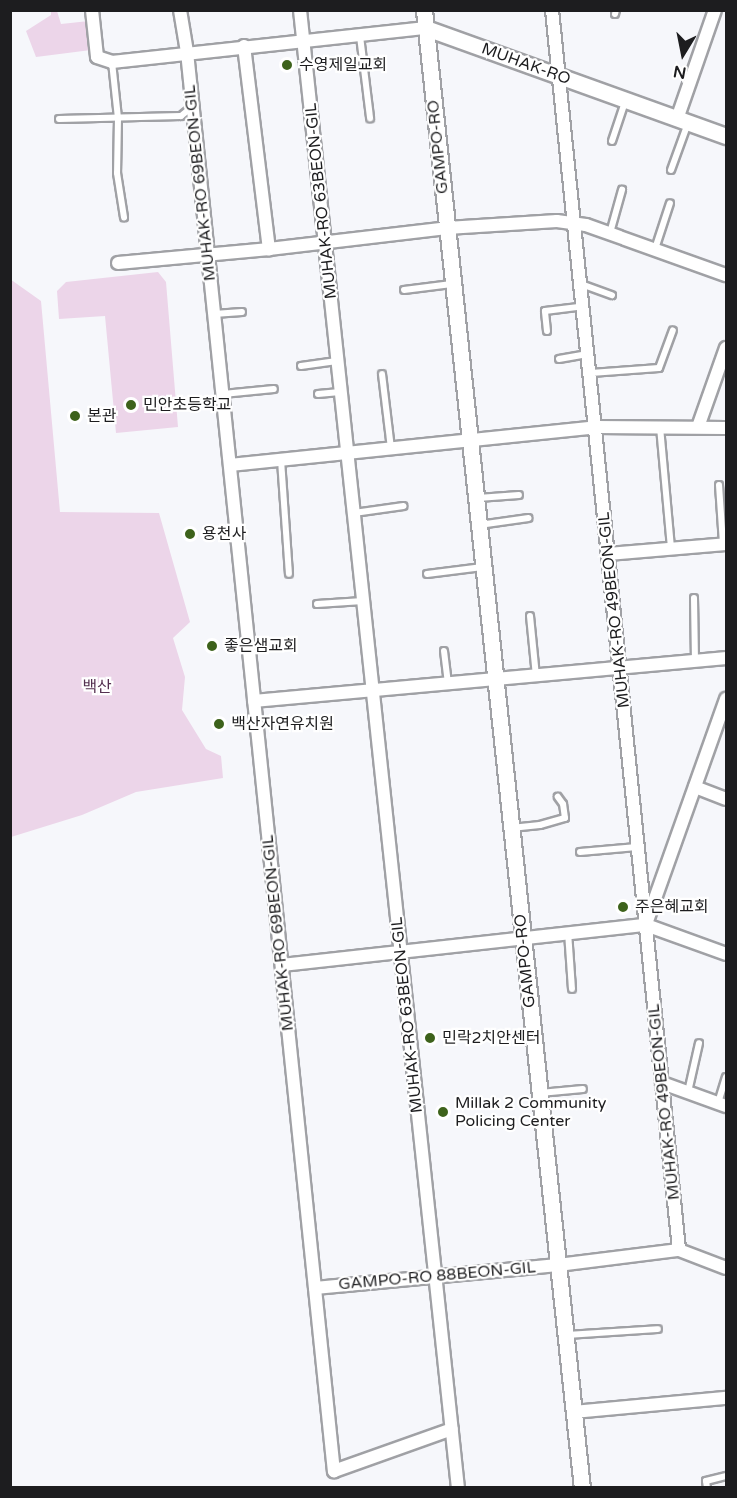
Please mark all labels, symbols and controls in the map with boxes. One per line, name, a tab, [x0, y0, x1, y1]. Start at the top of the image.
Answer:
north arrow	[653, 24, 713, 84]
street label: MUHAK-RO	[479, 39, 573, 89]
place label: 수영제일교회	[299, 55, 387, 75]
marker: 수영제일교회	[280, 58, 294, 72]
text: N	[672, 61, 688, 83]
street label: MUHAK-RO 69BEON-GIL	[180, 84, 220, 282]
street label: GAMPO-RO	[424, 99, 452, 195]
street label: MUHAK-RO 63BEON-GIL	[301, 102, 341, 300]
place label: 민안초등학교	[143, 395, 231, 415]
marker: 민안초등학교	[124, 398, 138, 412]
place label: 본관	[87, 406, 116, 426]
marker: 본관	[68, 409, 82, 423]
street label: MUHAK-RO 49BEON-GIL	[594, 511, 634, 709]
place label: 용천사	[202, 524, 246, 544]
marker: 용천사	[183, 527, 197, 541]
place label: 좋은샘교회	[224, 636, 298, 656]
marker: 좋은샘교회	[205, 639, 219, 653]
park label: 백산	[82, 677, 112, 697]
place label: 백산자연유치원	[231, 714, 334, 734]
marker: 백산자연유치원	[212, 717, 226, 731]
street label: MUHAK-RO 69BEON-GIL	[258, 834, 298, 1032]
place label: 주은혜교회	[635, 897, 709, 917]
marker: 주은혜교회	[616, 900, 630, 914]
street label: GAMPO-RO	[511, 913, 539, 1009]
street label: MUHAK-RO 63BEON-GIL	[387, 916, 427, 1114]
street label: MUHAK-RO 49BEON-GIL	[644, 1003, 684, 1201]
place label: 민락2치안센터	[442, 1028, 540, 1048]
marker: 민락2치안센터	[423, 1031, 437, 1045]
place label: Millak 2 Community Policing Center	[455, 1093, 606, 1131]
marker: Millak 2 Community Policing Center	[436, 1105, 450, 1119]
street label: GAMPO-RO 88BEON-GIL	[338, 1258, 536, 1294]

